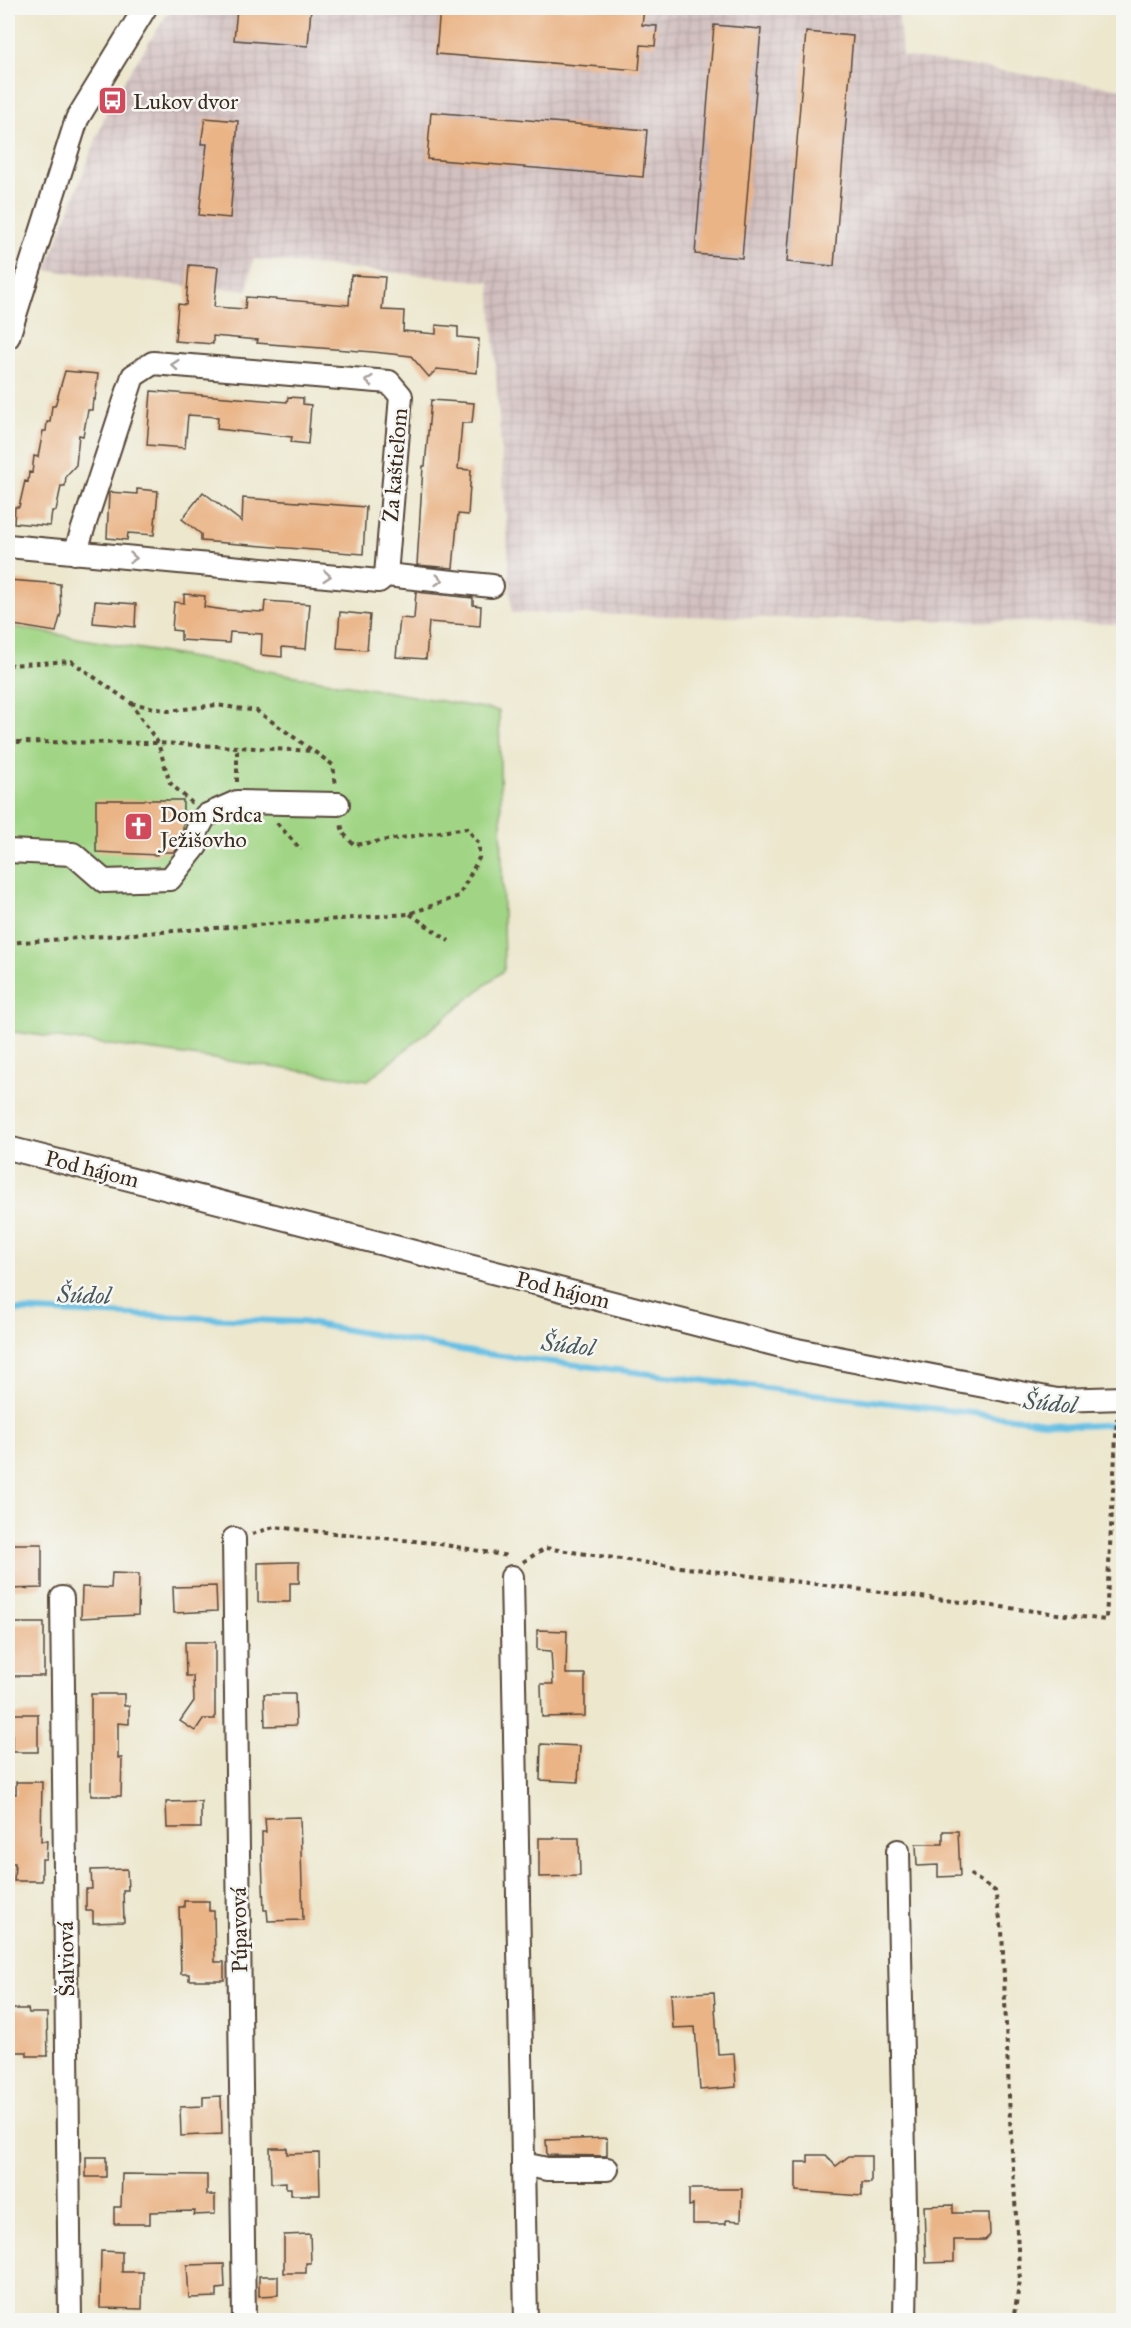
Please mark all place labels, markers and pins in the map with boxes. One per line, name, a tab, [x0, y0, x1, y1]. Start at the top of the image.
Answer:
bus stop icon: Lukov dvor	[96, 85, 128, 117]
place label: Lukov dvor	[133, 88, 239, 115]
place label: Dom Srdca Ježišovho	[158, 801, 263, 853]
church icon: Dom Srdca Ježišovho	[123, 811, 155, 843]

